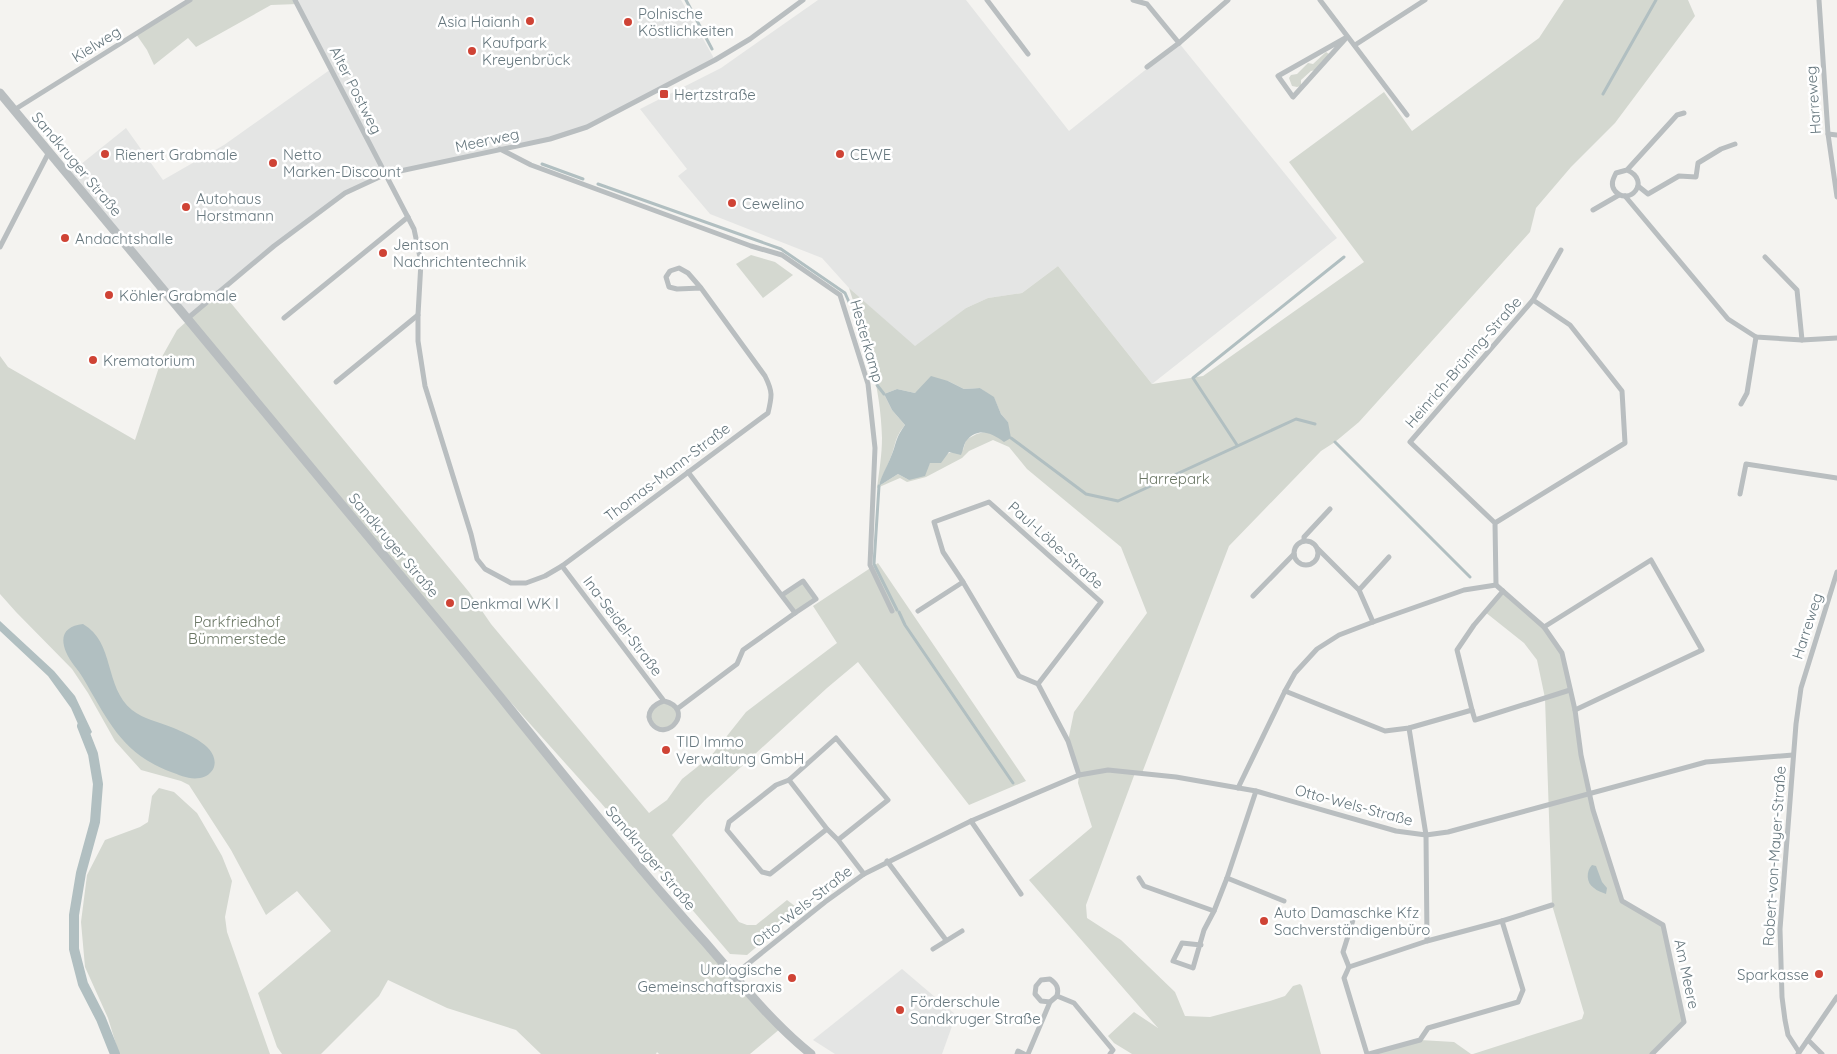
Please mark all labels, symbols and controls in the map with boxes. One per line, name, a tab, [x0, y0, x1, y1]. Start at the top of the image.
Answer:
place label: Polnische Köstlichkeiten	[638, 4, 734, 40]
place label: Asia Haianh	[437, 12, 520, 31]
marker: Asia Haianh	[524, 15, 536, 27]
marker: Polnische Köstlichkeiten	[622, 16, 634, 28]
street label: Kielweg	[68, 22, 124, 66]
place label: Kaufpark Kreyenbrück	[482, 33, 571, 69]
street label: Alter Postweg	[326, 43, 386, 137]
marker: Kaufpark Kreyenbrück	[466, 45, 478, 57]
street label: Harreweg	[1801, 65, 1825, 135]
place label: Hertzstraße	[674, 85, 756, 104]
marker: Hertzstraße	[658, 88, 670, 100]
street label: Sandkruger Straße	[28, 108, 126, 220]
street label: Meerweg	[453, 124, 521, 156]
place label: Rienert Grabmale	[115, 145, 238, 164]
place label: Netto Marken-Discount	[283, 145, 401, 181]
place label: CEWE	[850, 145, 891, 164]
marker: Rienert Grabmale	[99, 148, 111, 160]
marker: CEWE	[834, 148, 846, 160]
marker: Netto Marken-Discount	[267, 157, 279, 169]
place label: Autohaus Horstmann	[196, 189, 274, 225]
place label: Cewelino	[742, 194, 804, 213]
marker: Cewelino	[726, 197, 738, 209]
marker: Autohaus Horstmann	[180, 201, 192, 213]
place label: Andachtshalle	[75, 229, 173, 248]
marker: Andachtshalle	[59, 232, 71, 244]
place label: Jentson Nachrichtentechnik	[393, 235, 526, 271]
marker: Jentson Nachrichtentechnik	[377, 247, 389, 259]
place label: Köhler Grabmale	[119, 286, 237, 305]
marker: Köhler Grabmale	[103, 289, 115, 301]
street label: Heinrich-Brüning-Straße	[1401, 292, 1525, 432]
street label: Hesterkamp	[846, 297, 888, 385]
place label: Krematorium	[103, 351, 195, 370]
marker: Krematorium	[87, 354, 99, 366]
street label: Thomas-Mann-Straße	[600, 418, 734, 526]
park label: Harrepark	[1138, 469, 1210, 488]
street label: Sandkruger Straße	[345, 489, 443, 601]
street label: Paul-Löbe-Straße	[1004, 497, 1108, 593]
street label: Ina-Seidel-Straße	[579, 572, 667, 680]
street label: Harreweg	[1787, 590, 1827, 662]
place label: Denkmal WK I	[460, 594, 559, 613]
marker: Denkmal WK I	[444, 597, 456, 609]
park label: Parkfriedhof Bümmerstede	[188, 612, 286, 648]
place label: TID Immo Verwaltung GmbH	[676, 732, 804, 768]
marker: TID Immo Verwaltung GmbH	[660, 744, 672, 756]
street label: Robert-von-Mayer-Straße	[1758, 765, 1790, 947]
street label: Otto-Wels-Straße	[1293, 780, 1415, 830]
street label: Sandkruger Straße	[602, 802, 700, 914]
street label: Otto-Wels-Straße	[748, 861, 856, 951]
place label: Auto Damaschke Kfz Sachverständigenbüro	[1274, 903, 1430, 939]
marker: Auto Damaschke Kfz Sachverständigenbüro	[1258, 915, 1270, 927]
street label: Am Meere	[1670, 937, 1704, 1011]
place label: Urologische Gemeinschaftspraxis	[638, 960, 782, 996]
place label: Sparkasse	[1737, 965, 1809, 984]
marker: Sparkasse	[1813, 968, 1825, 980]
marker: Urologische Gemeinschaftspraxis	[786, 972, 798, 984]
place label: Förderschule Sandkruger Straße	[910, 992, 1041, 1028]
marker: Förderschule Sandkruger Straße	[894, 1004, 906, 1016]

